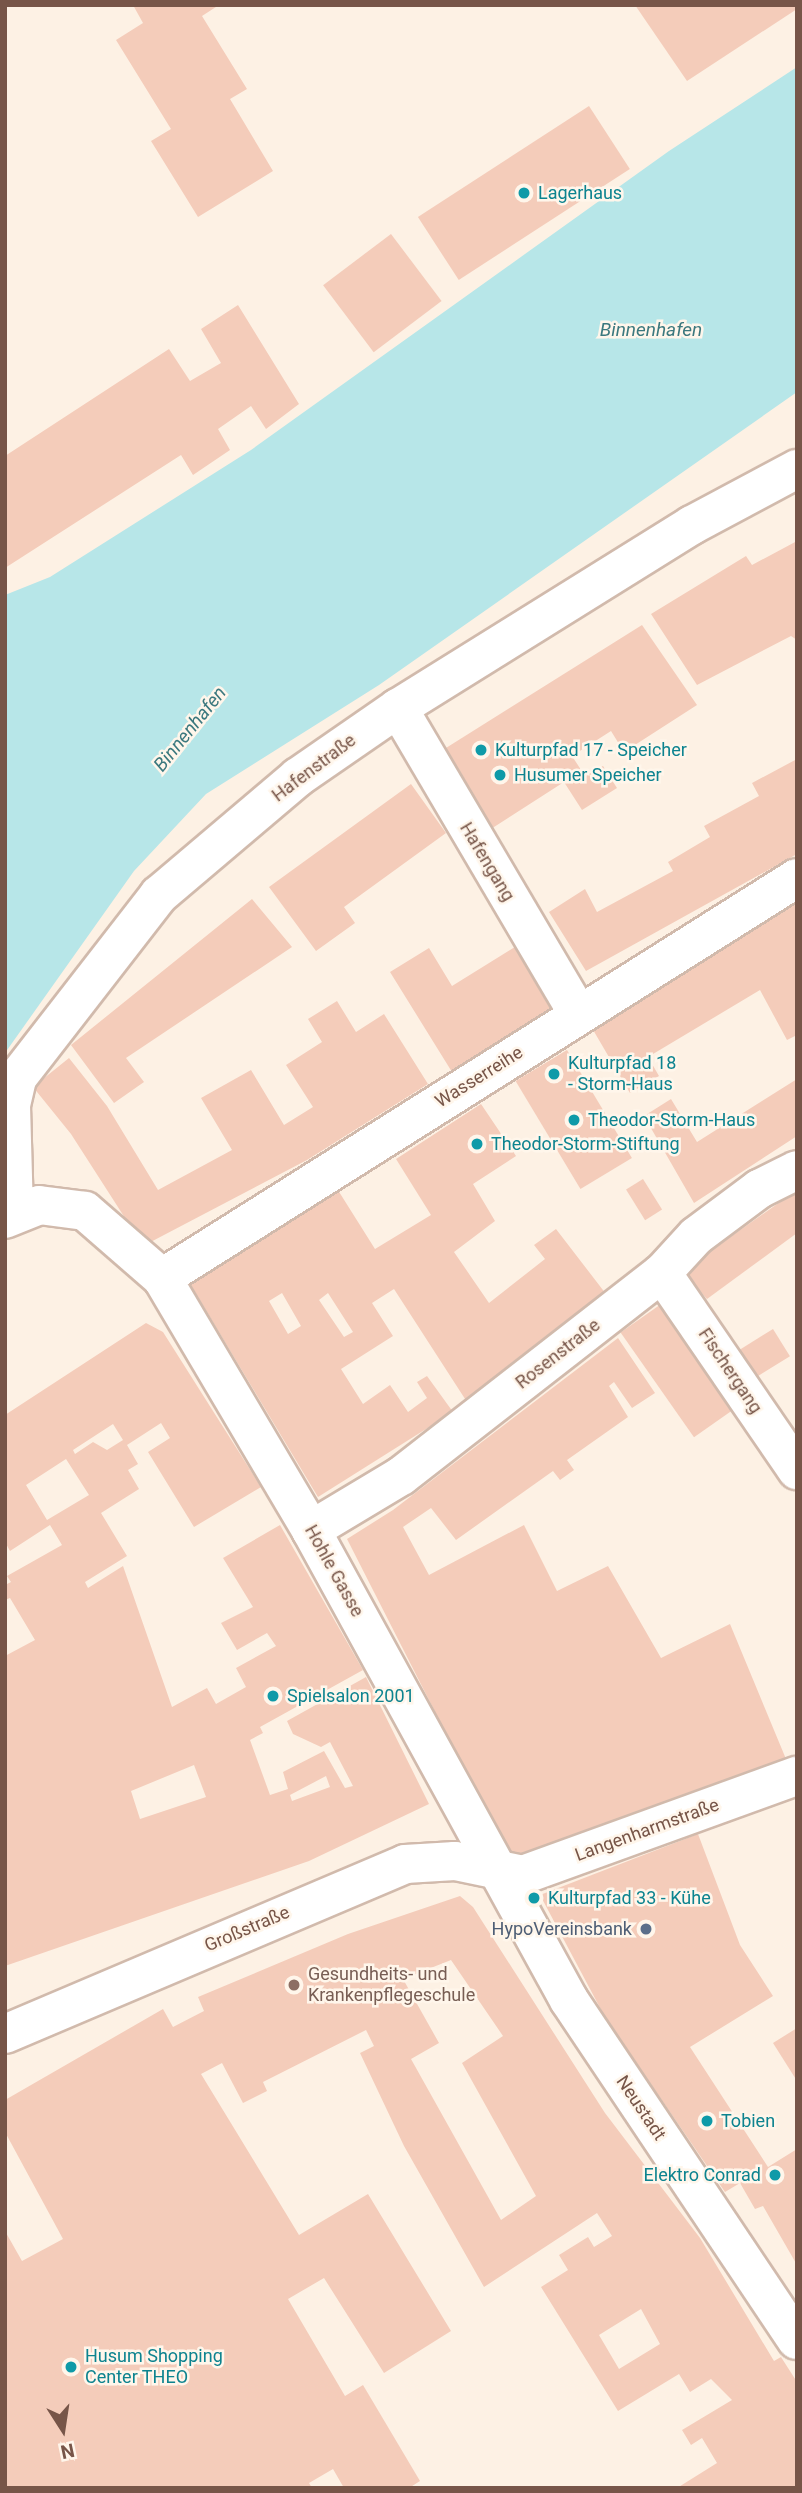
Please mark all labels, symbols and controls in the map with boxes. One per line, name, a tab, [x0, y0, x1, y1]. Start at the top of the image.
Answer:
place label: Lagerhaus	[538, 182, 622, 204]
marker: Lagerhaus	[516, 185, 532, 201]
water label: Binnenhafen	[600, 319, 702, 341]
water label: Binnenhafen	[149, 682, 231, 776]
street label: Hafenstraße	[268, 730, 360, 806]
place label: Kulturpfad 17 - Speicher	[495, 739, 687, 761]
marker: Kulturpfad 17 - Speicher	[473, 742, 489, 758]
place label: Husumer Speicher	[514, 764, 662, 786]
marker: Husumer Speicher	[492, 767, 508, 783]
street label: Hafengang	[455, 819, 519, 905]
street label: Wasserreihe	[431, 1042, 527, 1112]
place label: Kulturpfad 18 - Storm-Haus	[568, 1053, 676, 1096]
marker: Kulturpfad 18 - Storm-Haus	[546, 1066, 562, 1082]
place label: Theodor-Storm-Haus	[588, 1109, 755, 1131]
marker: Theodor-Storm-Haus	[566, 1112, 582, 1128]
place label: Theodor-Storm-Stiftung	[491, 1133, 680, 1155]
marker: Theodor-Storm-Stiftung	[469, 1136, 485, 1152]
street label: Rosenstraße	[512, 1314, 604, 1394]
street label: Fischergang	[694, 1324, 766, 1418]
street label: Hohle Gasse	[300, 1521, 368, 1621]
place label: Spielsalon 2001	[287, 1685, 415, 1707]
marker: Spielsalon 2001	[265, 1688, 281, 1704]
street label: Langenharmstraße	[572, 1794, 722, 1866]
place label: Kulturpfad 33 - Kühe	[548, 1887, 711, 1909]
marker: Kulturpfad 33 - Kühe	[526, 1890, 542, 1906]
street label: Großstraße	[201, 1901, 293, 1957]
place label: HypoVereinsbank	[492, 1918, 632, 1940]
marker: HypoVereinsbank	[638, 1921, 654, 1937]
place label: Gesundheits- und Krankenpflegeschule	[308, 1964, 475, 2007]
marker: Gesundheits- und Krankenpflegeschule	[286, 1977, 302, 1993]
street label: Neustadt	[612, 2072, 670, 2144]
place label: Tobien	[721, 2110, 775, 2132]
marker: Tobien	[699, 2113, 715, 2129]
place label: Elektro Conrad	[644, 2164, 761, 2186]
marker: Elektro Conrad	[767, 2167, 783, 2183]
place label: Husum Shopping Center THEO	[85, 2346, 223, 2388]
marker: Husum Shopping Center THEO	[63, 2359, 79, 2375]
north arrow	[28, 2395, 98, 2465]
text: N	[59, 2438, 76, 2464]

